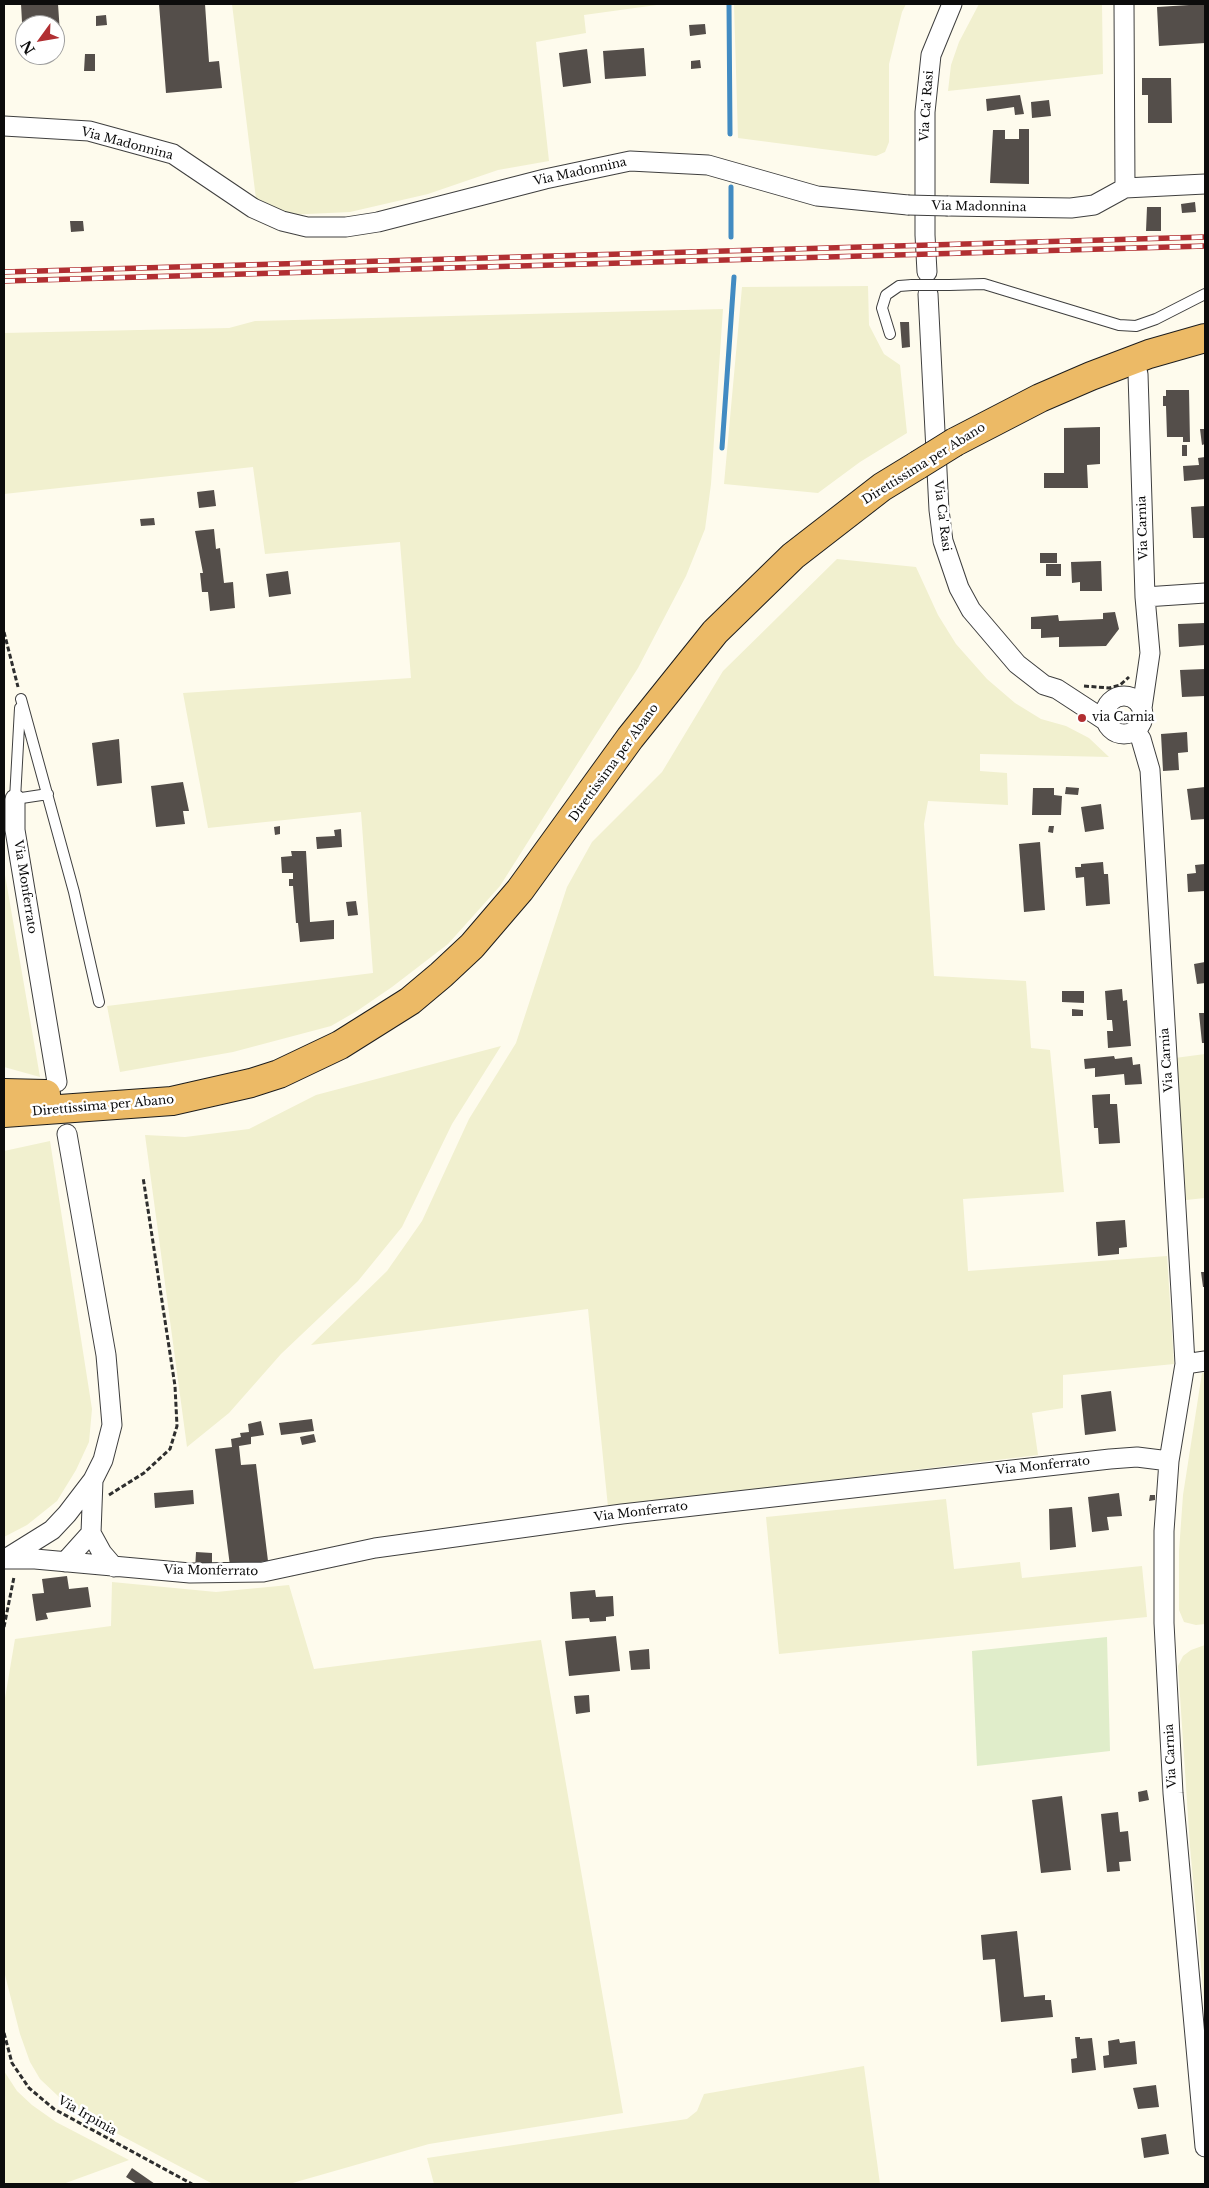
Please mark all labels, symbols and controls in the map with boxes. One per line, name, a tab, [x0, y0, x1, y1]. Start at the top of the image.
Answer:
north arrow	[15, 15, 65, 65]
text: N	[17, 37, 39, 58]
street label: Via Ca' Rasi	[917, 70, 937, 142]
street label: Via Madonnina	[79, 125, 175, 163]
street label: Via Madonnina	[532, 155, 628, 189]
street label: Via Madonnina	[932, 199, 1026, 215]
street label: Direttissima per Abano	[860, 420, 988, 508]
street label: Via Ca' Rasi	[931, 480, 953, 552]
street label: Via Carnia	[1135, 496, 1151, 560]
street label: Direttissima per Abano	[566, 701, 662, 825]
place label: via Carnia	[1092, 711, 1155, 725]
marker: via Carnia	[1076, 712, 1088, 724]
street label: Via Monferrato	[10, 839, 40, 935]
street label: Via Carnia	[1158, 1027, 1176, 1093]
street label: Direttissima per Abano	[31, 1093, 175, 1119]
street label: Via Monferrato	[995, 1454, 1091, 1478]
street label: Via Monferrato	[593, 1499, 689, 1525]
street label: Via Monferrato	[164, 1563, 258, 1579]
street label: Via Carnia	[1162, 1723, 1180, 1789]
street label: Via Irpinia	[55, 2093, 119, 2139]

